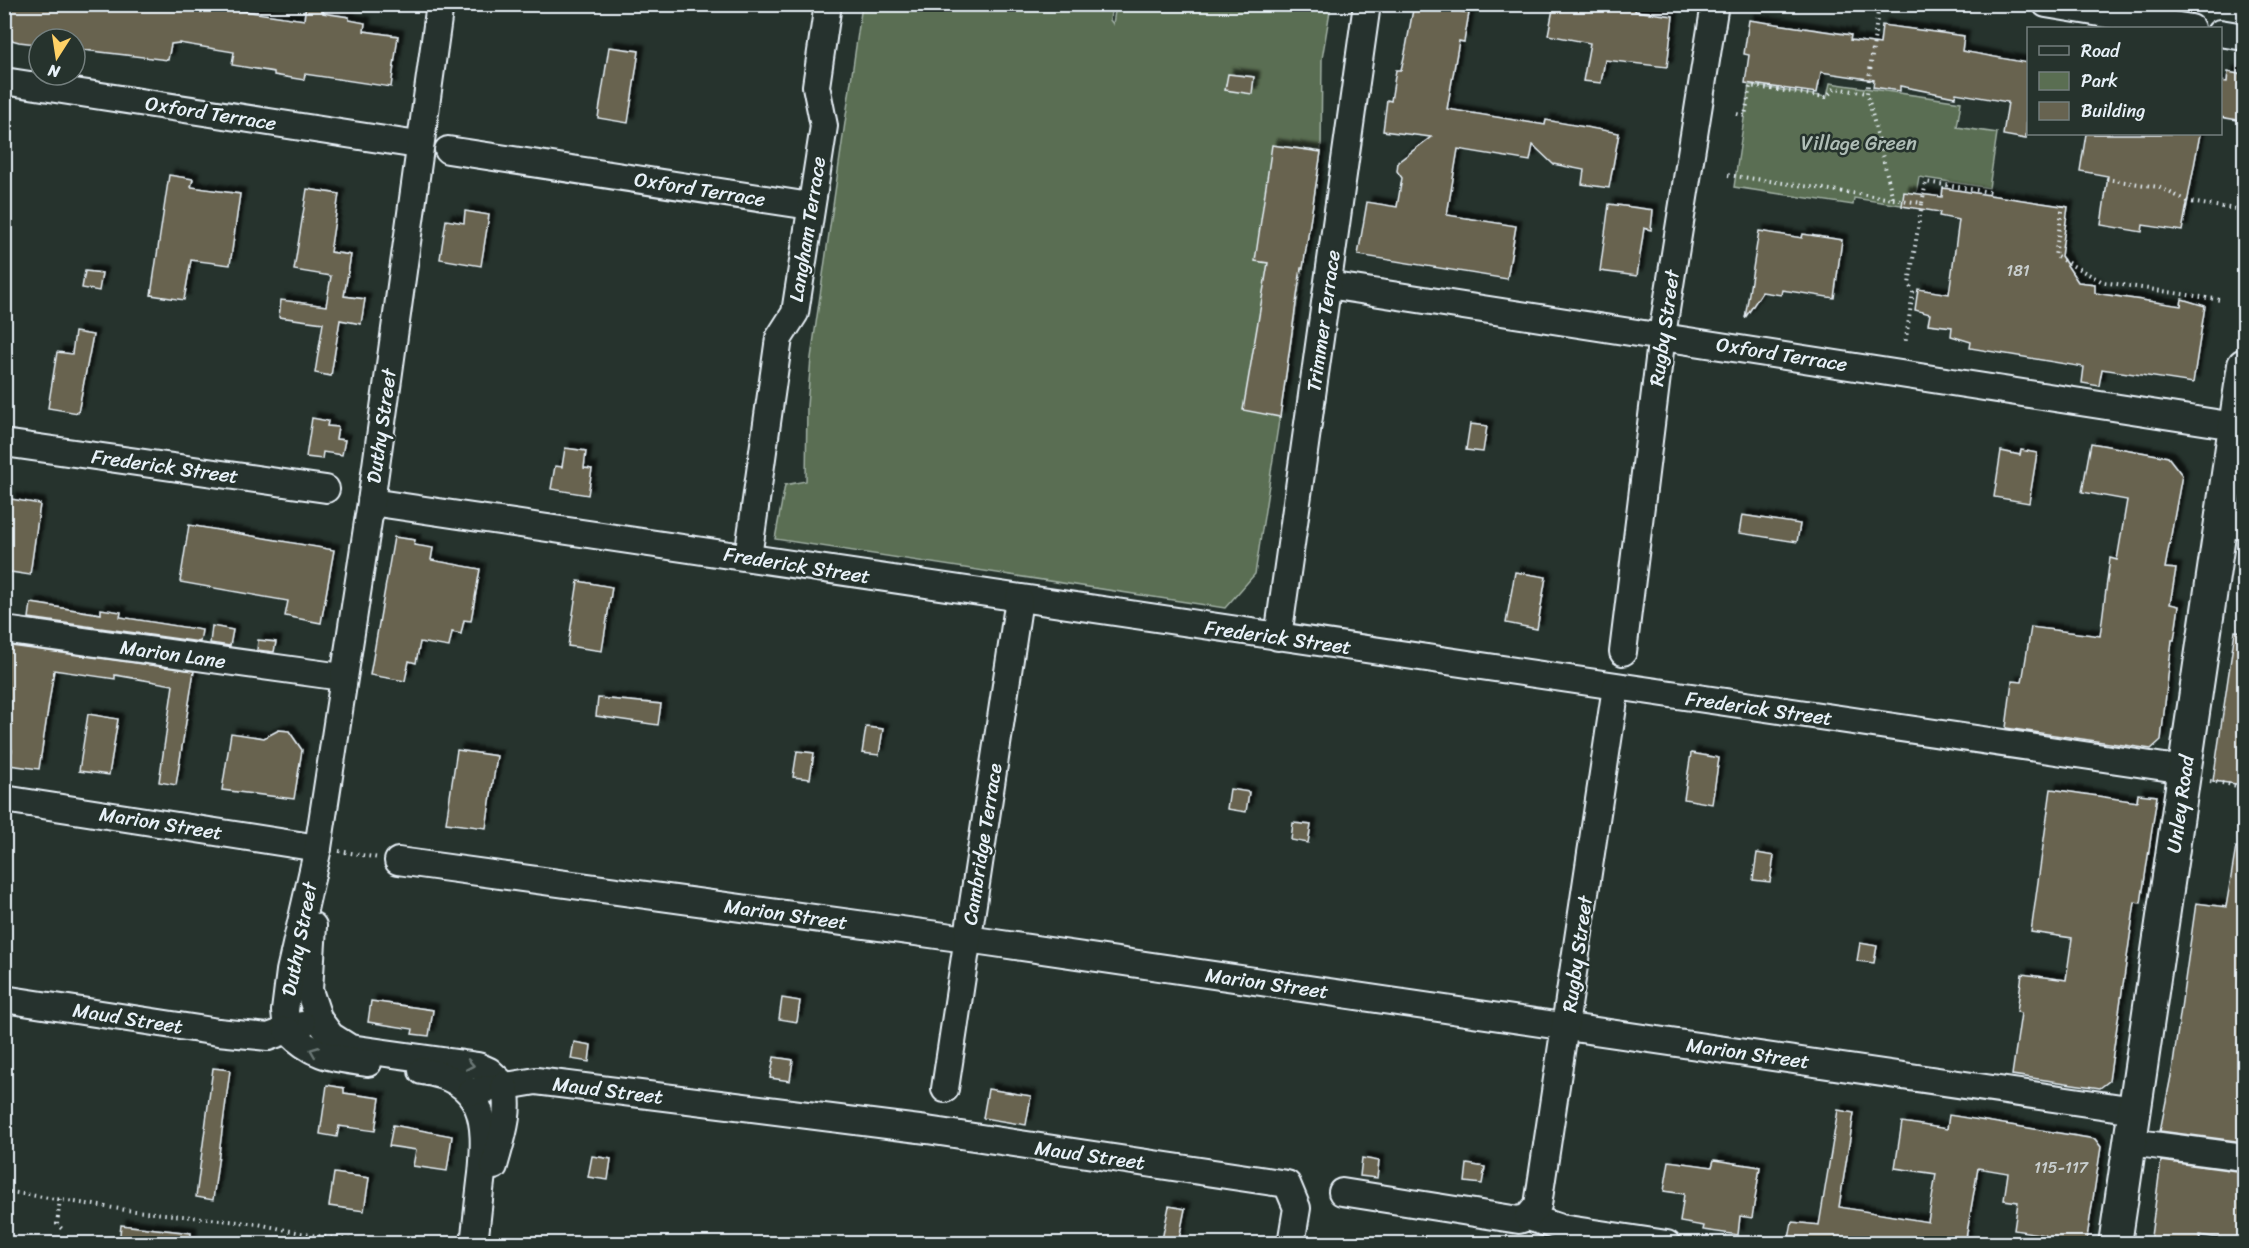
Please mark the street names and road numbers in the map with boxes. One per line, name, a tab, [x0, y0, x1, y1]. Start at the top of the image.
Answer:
street label: Oxford Terrace	[143, 86, 279, 141]
street label: Langham Terrace	[779, 154, 836, 304]
street label: Oxford Terrace	[632, 162, 768, 217]
street label: Trimmer Terrace	[1296, 248, 1351, 394]
street label: Rugby Street	[1639, 267, 1690, 389]
street label: Oxford Terrace	[1714, 327, 1850, 382]
street label: Duthy Street	[356, 366, 407, 486]
street label: Frederick Street	[89, 439, 241, 494]
street label: Frederick Street	[721, 537, 873, 594]
street label: Frederick Street	[1202, 610, 1354, 665]
street label: Marion Lane	[118, 630, 228, 679]
street label: Frederick Street	[1683, 681, 1835, 736]
street label: Unley Road	[2156, 752, 2205, 855]
street label: Cambridge Terrace	[952, 760, 1013, 928]
street label: Marion Street	[97, 797, 225, 851]
street label: Duthy Street	[271, 878, 328, 999]
street label: Marion Street	[722, 889, 850, 940]
street label: Rugby Street	[1552, 893, 1603, 1015]
street label: Marion Street	[1203, 958, 1331, 1009]
street label: Maud Street	[70, 993, 186, 1044]
street label: Marion Street	[1684, 1028, 1812, 1079]
street label: Maud Street	[551, 1066, 665, 1115]
street label: Maud Street	[1033, 1130, 1148, 1181]

